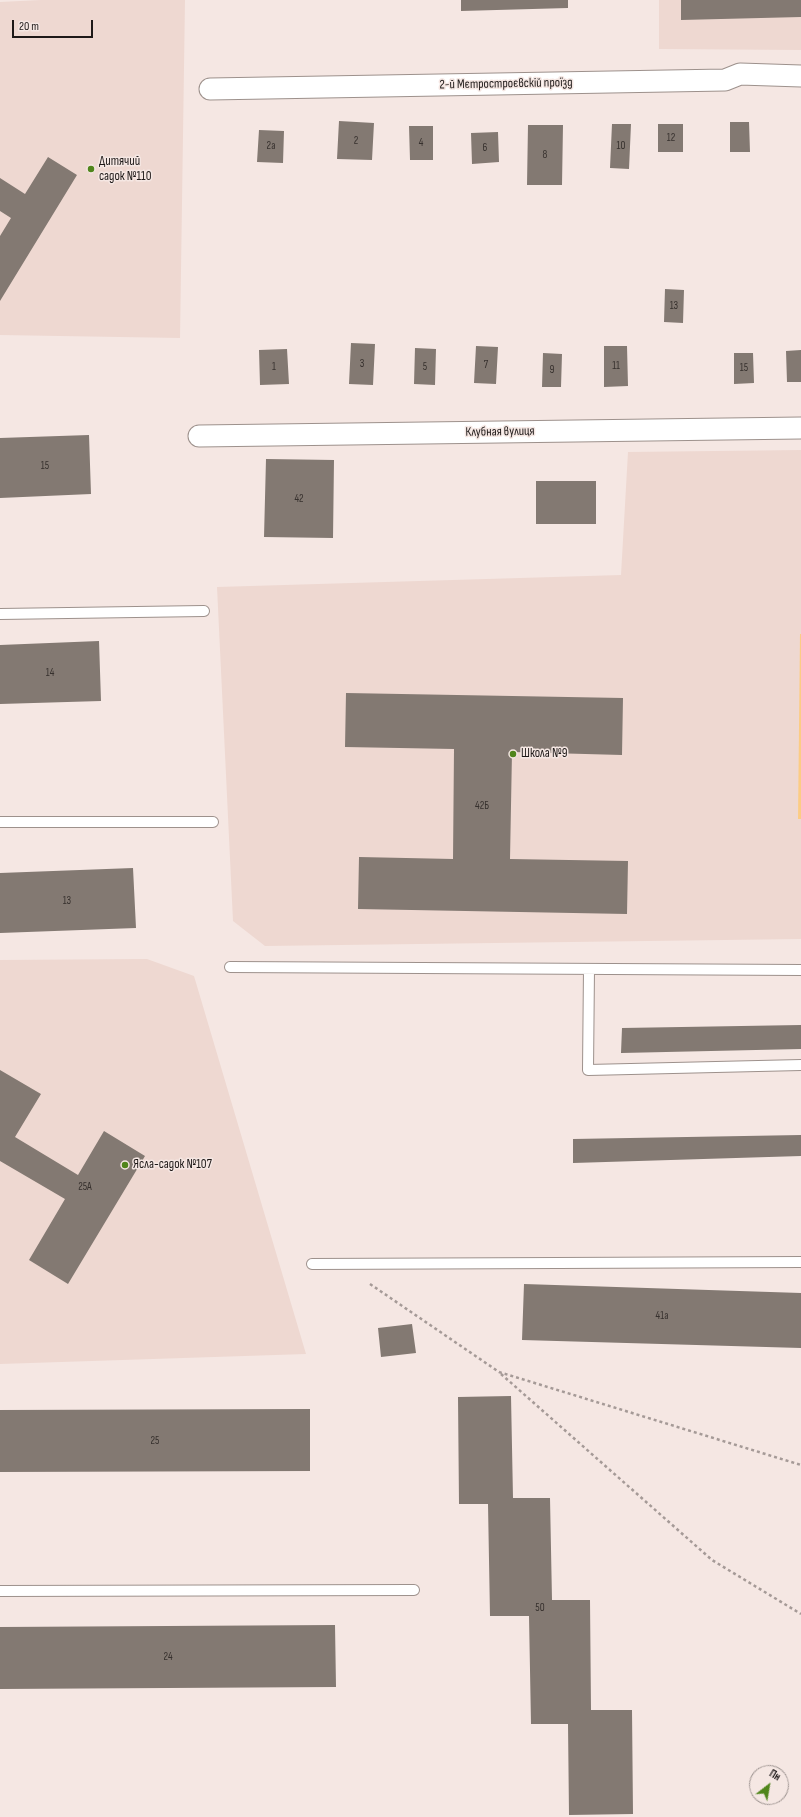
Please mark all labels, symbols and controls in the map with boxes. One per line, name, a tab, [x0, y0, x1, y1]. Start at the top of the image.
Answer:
scale bar	[14, 12, 95, 38]
text: 20 m	[19, 19, 39, 34]
street label: 2-й Мєтростроєвскій проїзд	[439, 75, 573, 93]
house number: 12	[667, 131, 675, 145]
house number: 2	[354, 134, 358, 148]
house number: 4	[419, 136, 423, 150]
house number: 2а	[267, 139, 275, 153]
house number: 10	[617, 139, 625, 153]
house number: 6	[483, 141, 487, 155]
house number: 8	[543, 148, 547, 162]
place label: Дитячий садок №110	[99, 154, 151, 185]
marker: Дитячий садок №110	[86, 164, 96, 174]
house number: 13	[670, 299, 678, 313]
house number: 3	[360, 357, 364, 371]
house number: 7	[484, 358, 488, 372]
house number: 11	[612, 359, 620, 373]
house number: 1	[272, 360, 276, 374]
house number: 5	[423, 360, 427, 374]
house number: 15	[740, 361, 748, 375]
house number: 9	[550, 363, 554, 377]
street label: Клубная вулиця	[465, 424, 535, 440]
house number: 15	[41, 459, 49, 473]
house number: 42	[294, 492, 304, 506]
house number: 14	[46, 666, 54, 680]
place label: Школа №9	[521, 746, 567, 762]
marker: Школа №9	[508, 749, 518, 759]
house number: 42Б	[475, 799, 489, 813]
house number: 13	[63, 894, 71, 908]
place label: Ясла-садок №107	[133, 1157, 212, 1173]
marker: Ясла-садок №107	[120, 1160, 130, 1170]
house number: 25А	[78, 1180, 92, 1194]
house number: 41а	[656, 1309, 668, 1323]
house number: 25	[151, 1434, 159, 1448]
house number: 50	[535, 1601, 545, 1615]
house number: 24	[163, 1650, 173, 1664]
north arrow	[749, 1765, 789, 1805]
text: Пн	[767, 1767, 783, 1783]

